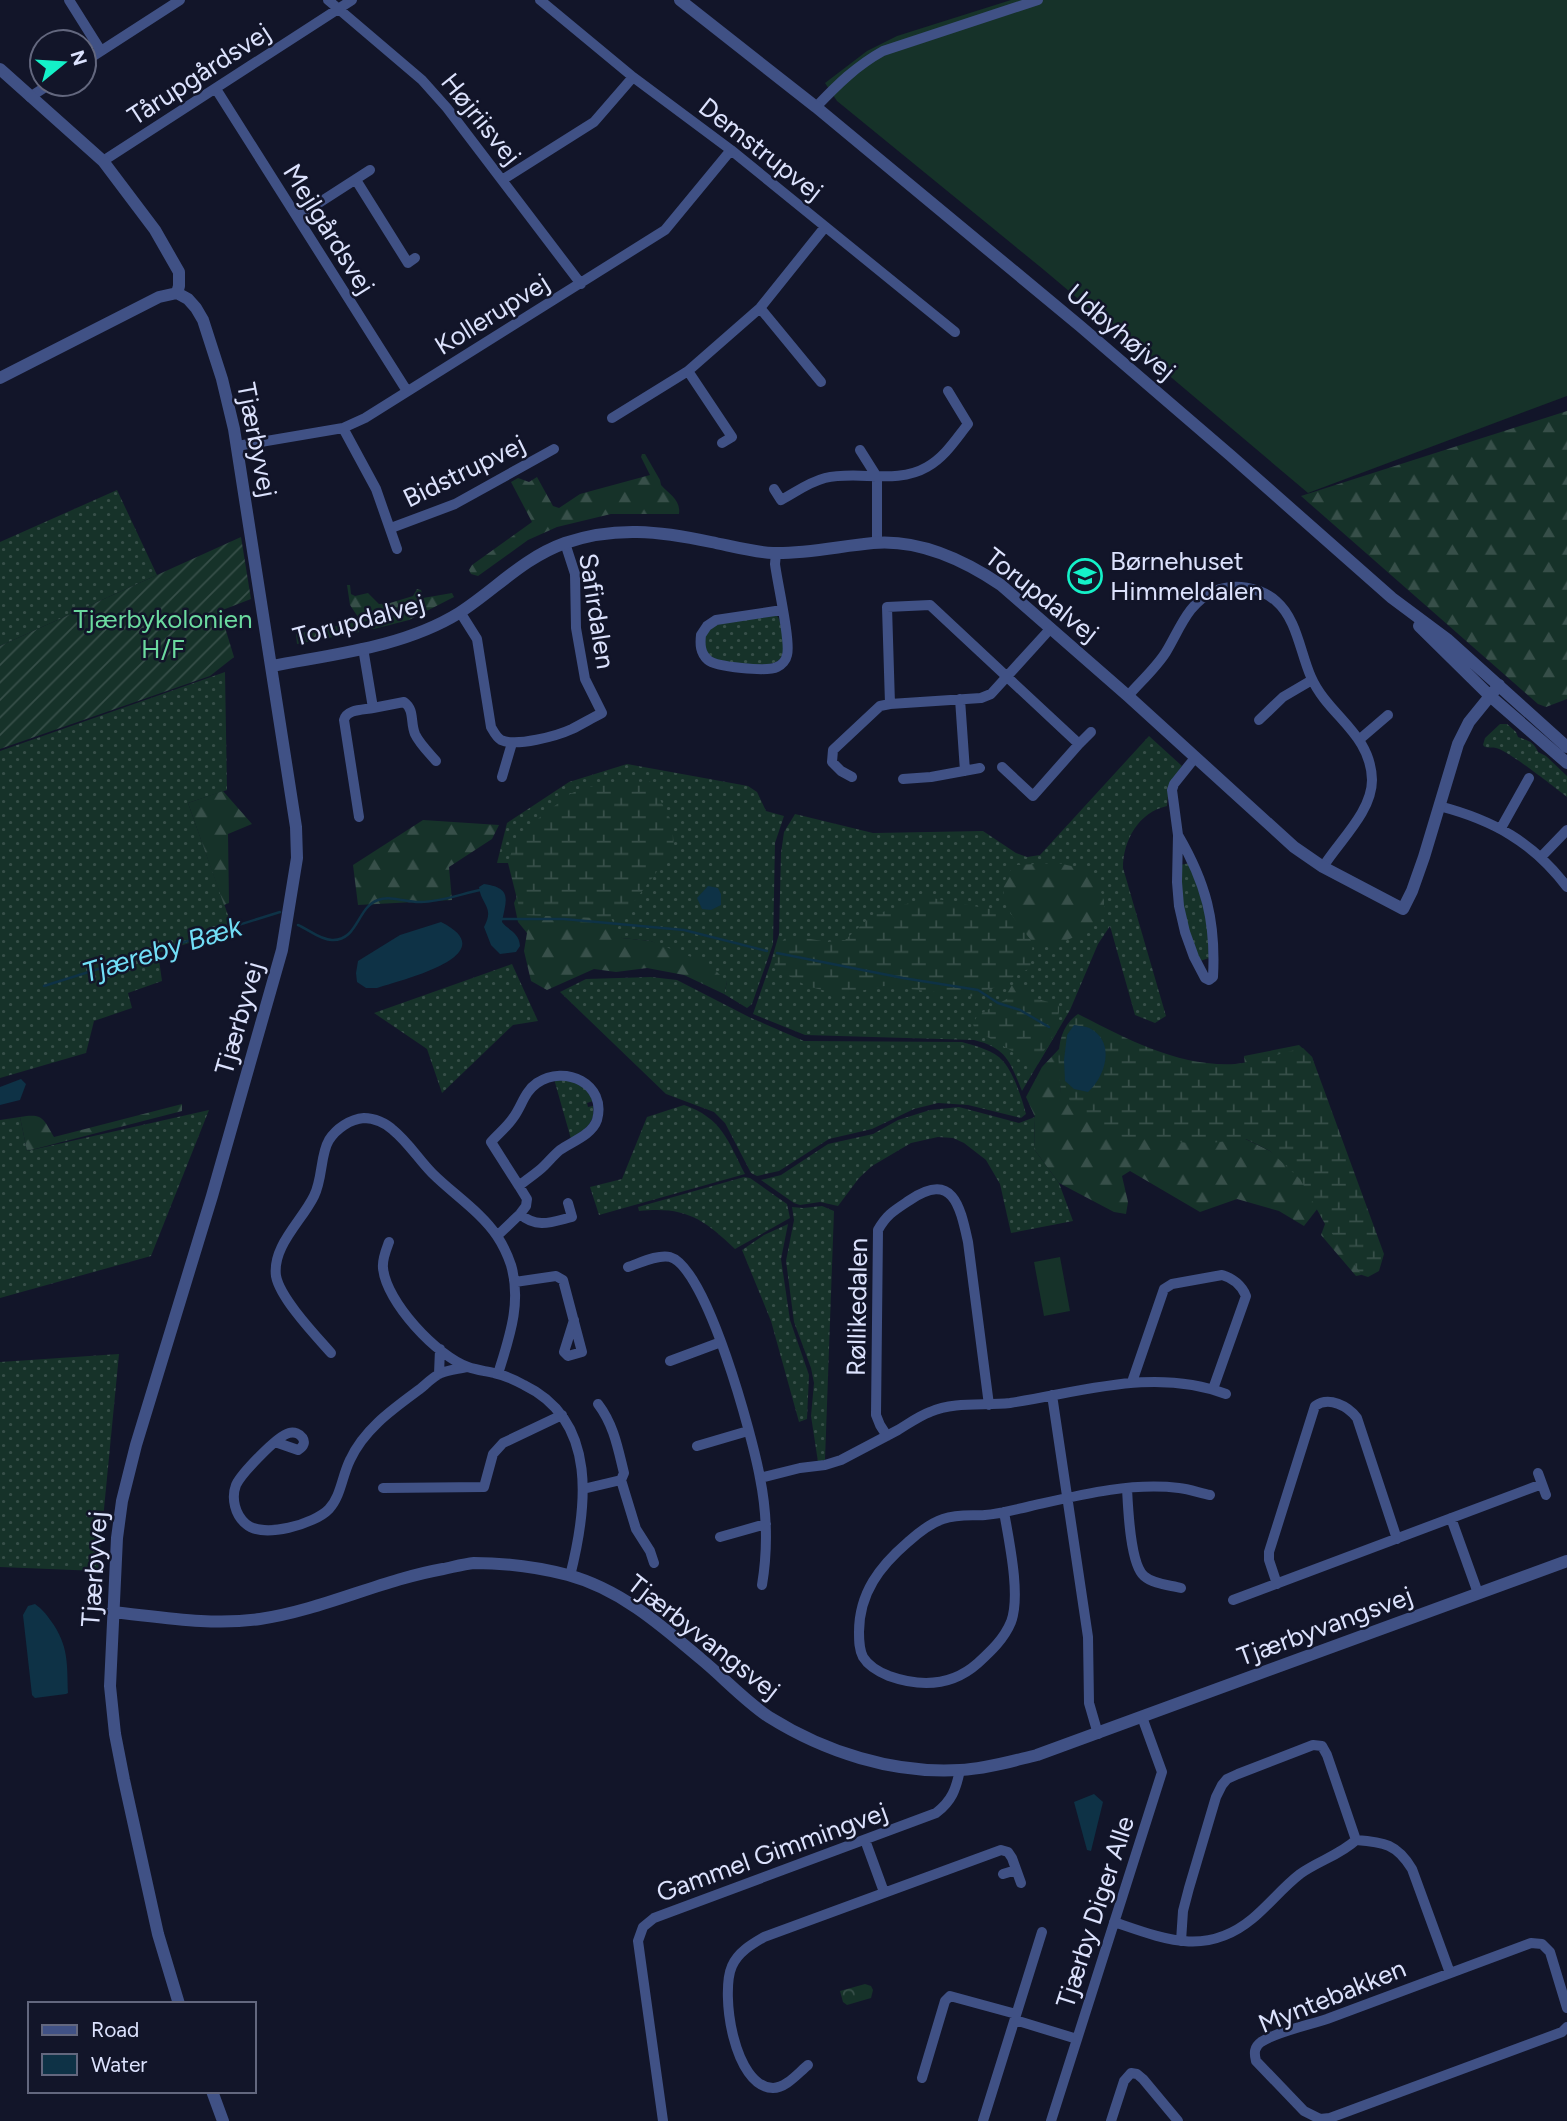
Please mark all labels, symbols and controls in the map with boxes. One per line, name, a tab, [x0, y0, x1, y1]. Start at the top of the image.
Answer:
street label: Tårupgårdsvej	[122, 16, 276, 132]
north arrow	[28, 28, 98, 98]
text: N	[65, 47, 92, 68]
street label: Højriisvej	[434, 67, 528, 171]
street label: Demstrupvej	[692, 91, 830, 207]
street label: Mejlgårdsvej	[276, 158, 382, 300]
street label: Kollerupvej	[429, 266, 555, 362]
street label: Udbyhøjvej	[1060, 277, 1182, 387]
street label: Tjærbyvej	[230, 380, 284, 500]
street label: Bidstrupvej	[398, 428, 530, 514]
street label: Torupdalvej	[979, 541, 1105, 649]
place label: Børnehuset Himmeldalen	[1110, 545, 1263, 607]
street label: Safirdalen	[572, 551, 622, 671]
school or university icon: Børnehuset Himmeldalen	[1066, 557, 1104, 595]
street label: Torupdalvej	[290, 587, 428, 653]
park label: Tjærbykolonien H/F	[74, 603, 252, 665]
water label: Tjæreby Bæk	[78, 908, 247, 989]
street label: Tjærbyvej	[208, 958, 270, 1078]
street label: Røllikedalen	[840, 1238, 874, 1376]
street label: Tjærbyvej	[74, 1510, 114, 1628]
street label: Tjærbyvangsvej	[622, 1568, 786, 1706]
street label: Tjærbyvangsvej	[1233, 1579, 1417, 1673]
street label: Gammel Gimmingvej	[652, 1795, 892, 1909]
street label: Tjærby Diger Alle	[1049, 1812, 1141, 2012]
street label: Myntebakken	[1254, 1952, 1410, 2040]
legend	[28, 2002, 256, 2093]
text: Road	[91, 2017, 139, 2042]
text: Water	[91, 2052, 147, 2077]

